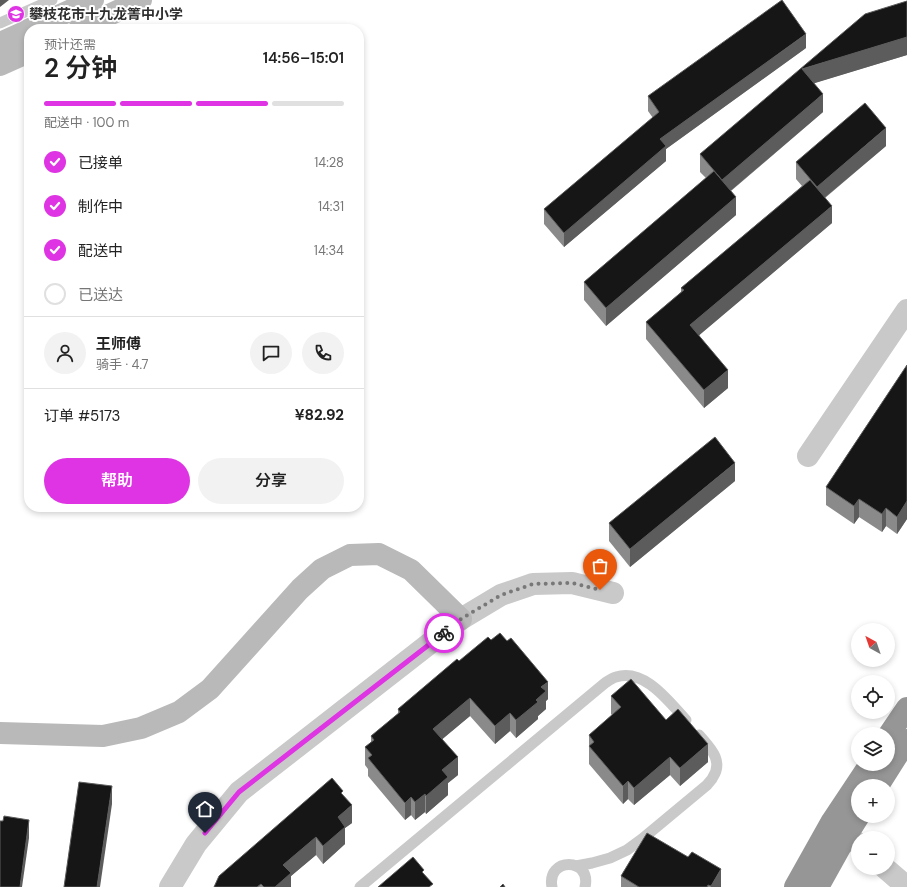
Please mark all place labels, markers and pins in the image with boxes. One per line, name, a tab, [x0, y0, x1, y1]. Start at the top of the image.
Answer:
school or university icon: 攀枝花市十九龙箐中小学	[6, 4, 26, 24]
place label: 攀枝花市十九龙箐中小学	[29, 5, 183, 23]
pin	[583, 549, 617, 590]
pin	[188, 792, 222, 833]

